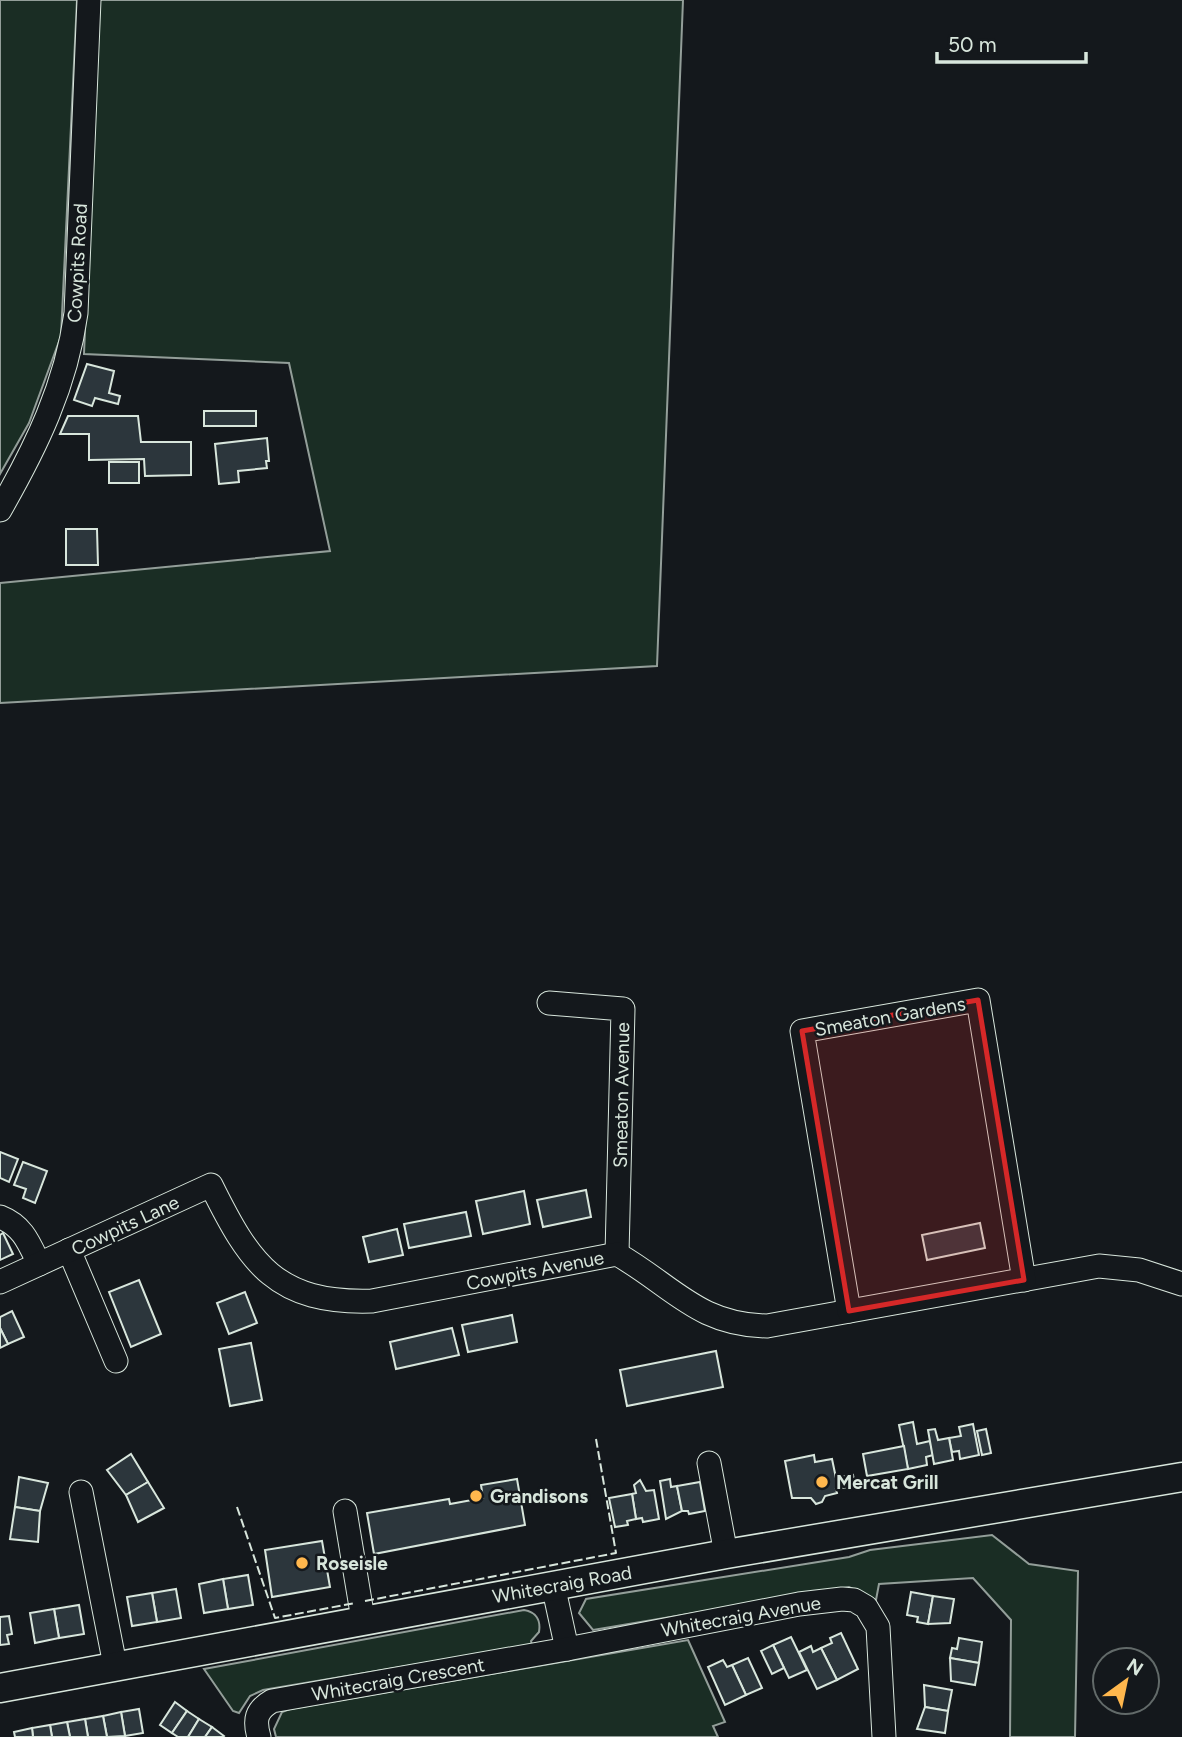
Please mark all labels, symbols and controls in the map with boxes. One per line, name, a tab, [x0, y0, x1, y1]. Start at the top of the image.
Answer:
scale bar	[937, 21, 1086, 65]
text: 50 m	[948, 32, 997, 57]
street label: Cowpits Road	[63, 203, 92, 323]
street label: Smeaton Gardens	[813, 992, 967, 1041]
street label: Smeaton Avenue	[609, 1022, 634, 1168]
street label: Cowpits Lane	[68, 1190, 183, 1260]
street label: Cowpits Avenue	[464, 1246, 606, 1295]
place label: Mercat Grill	[836, 1471, 938, 1494]
marker: Mercat Grill	[814, 1474, 830, 1490]
place label: Grandisons	[490, 1485, 588, 1508]
marker: Grandisons	[468, 1488, 484, 1504]
place label: Roseisle	[316, 1552, 388, 1575]
marker: Roseisle	[294, 1555, 310, 1571]
street label: Whitecraig Road	[491, 1561, 634, 1608]
street label: Whitecraig Avenue	[659, 1591, 823, 1642]
north arrow	[1091, 1646, 1161, 1716]
street label: Whitecraig Crescent	[310, 1653, 486, 1706]
text: N	[1123, 1654, 1147, 1681]

